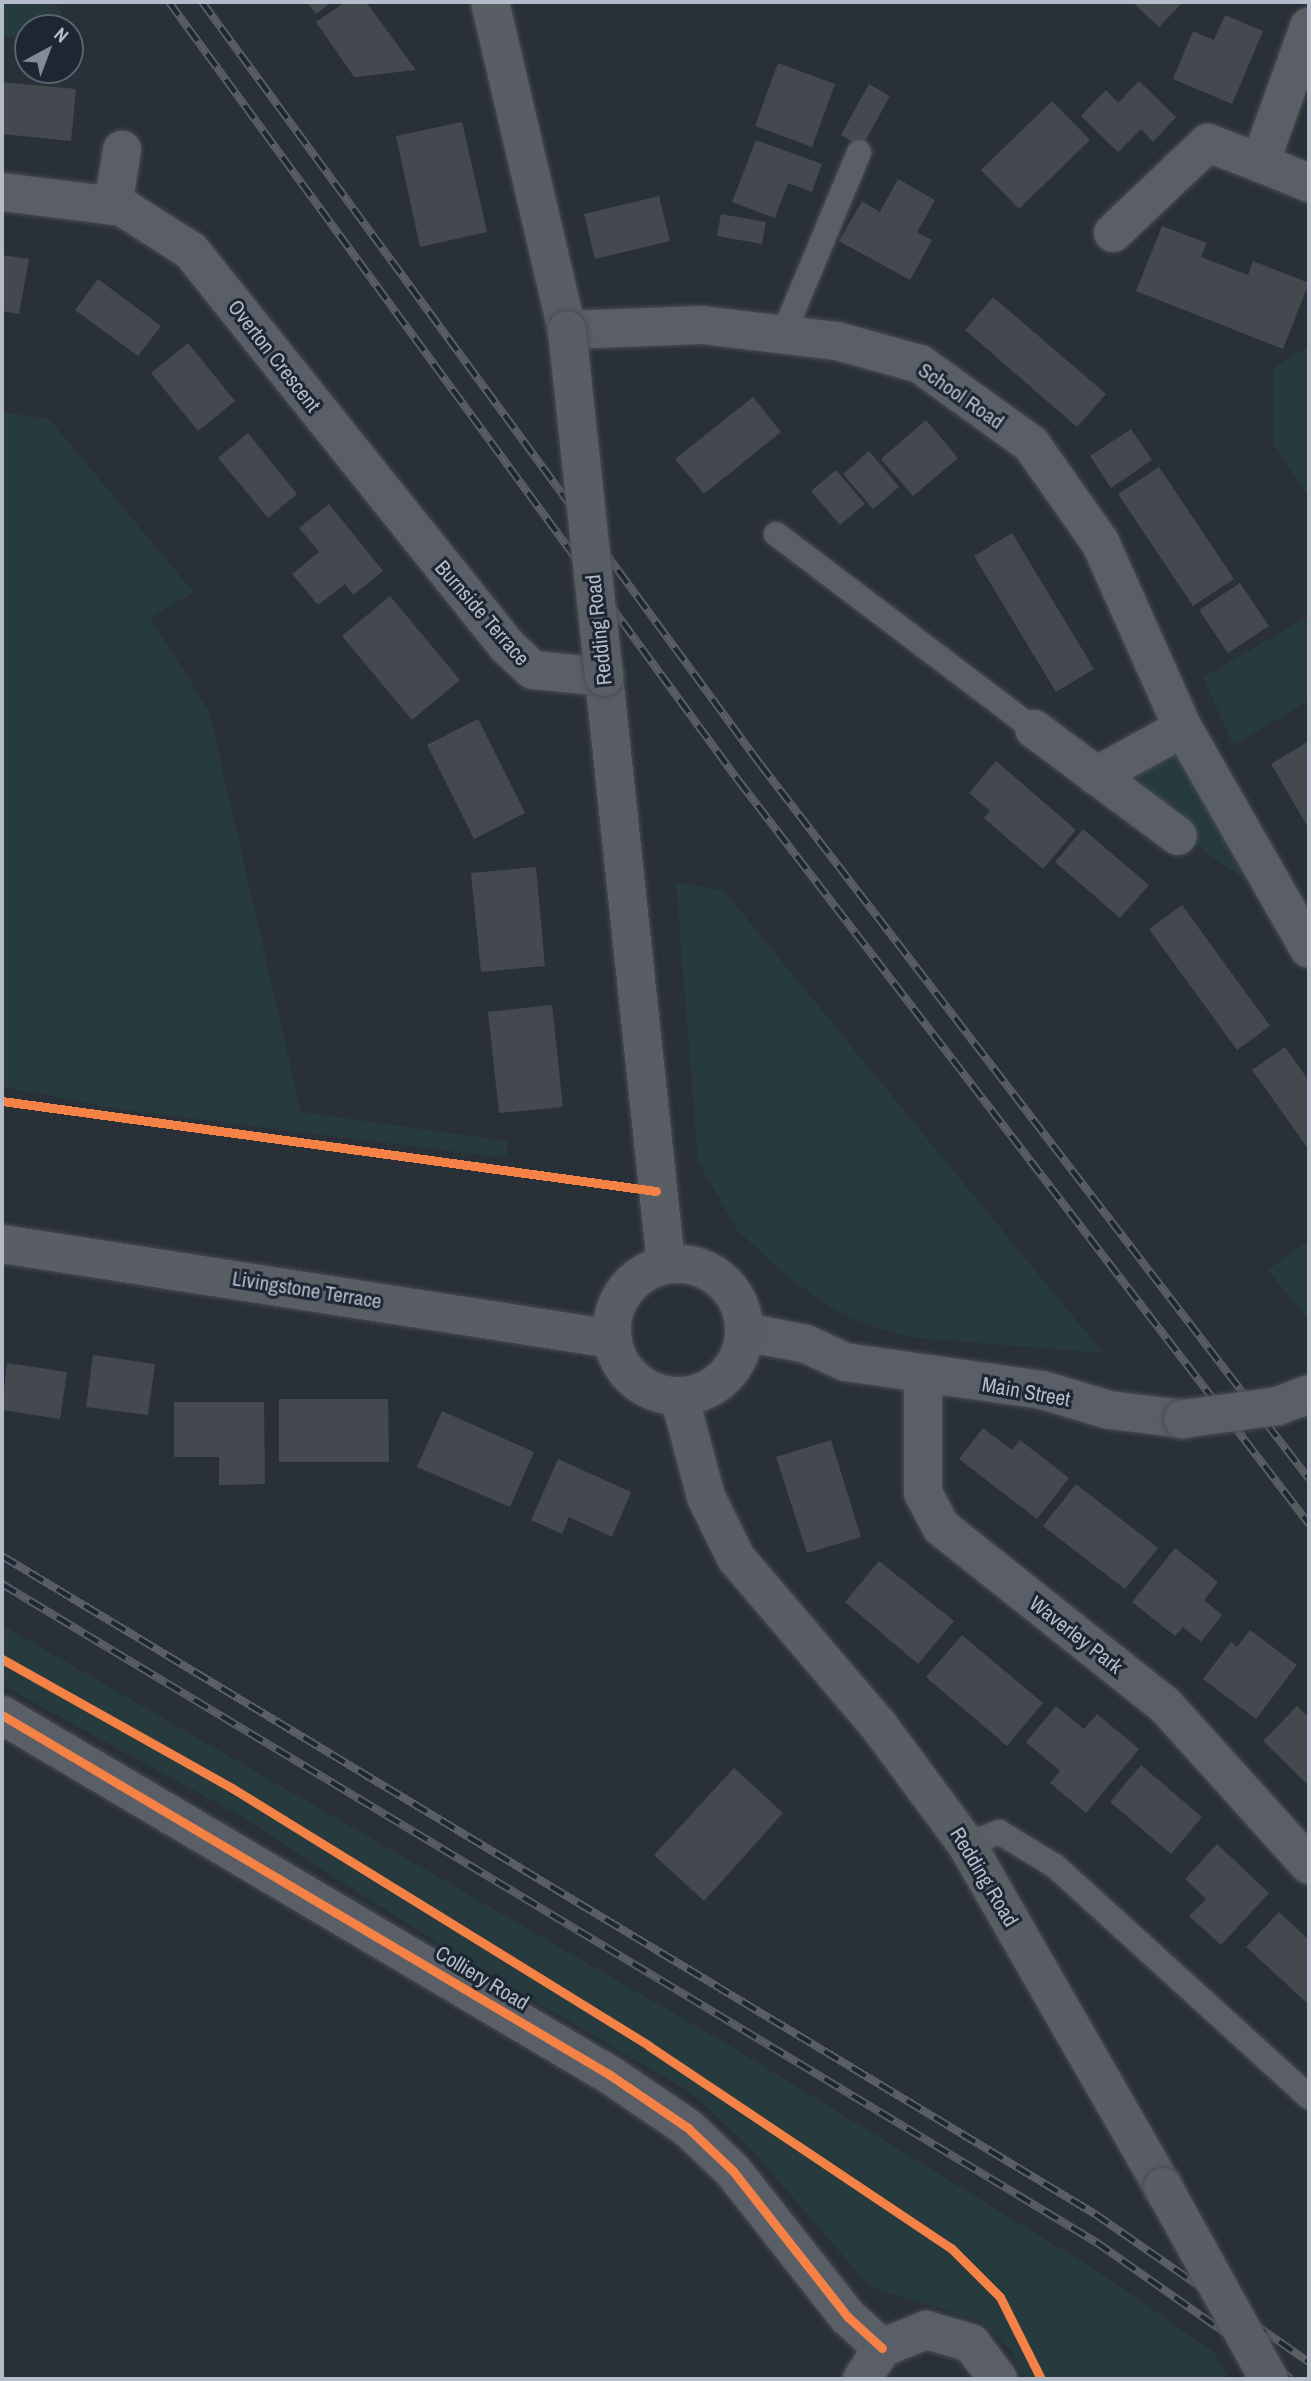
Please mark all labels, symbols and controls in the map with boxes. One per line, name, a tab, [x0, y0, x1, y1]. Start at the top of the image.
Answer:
north arrow	[14, 14, 84, 84]
text: N	[49, 21, 74, 48]
street label: Overton Crescent	[223, 295, 325, 417]
street label: School Road	[913, 357, 1009, 435]
street label: Burnside Terrace	[429, 555, 535, 671]
street label: Redding Road	[581, 573, 617, 687]
street label: Livingstone Terrace	[230, 1266, 384, 1314]
street label: Main Street	[980, 1372, 1072, 1412]
street label: Waverley Park	[1024, 1591, 1128, 1679]
street label: Redding Road	[945, 1823, 1023, 1931]
street label: Colliery Road	[431, 1940, 533, 2016]

